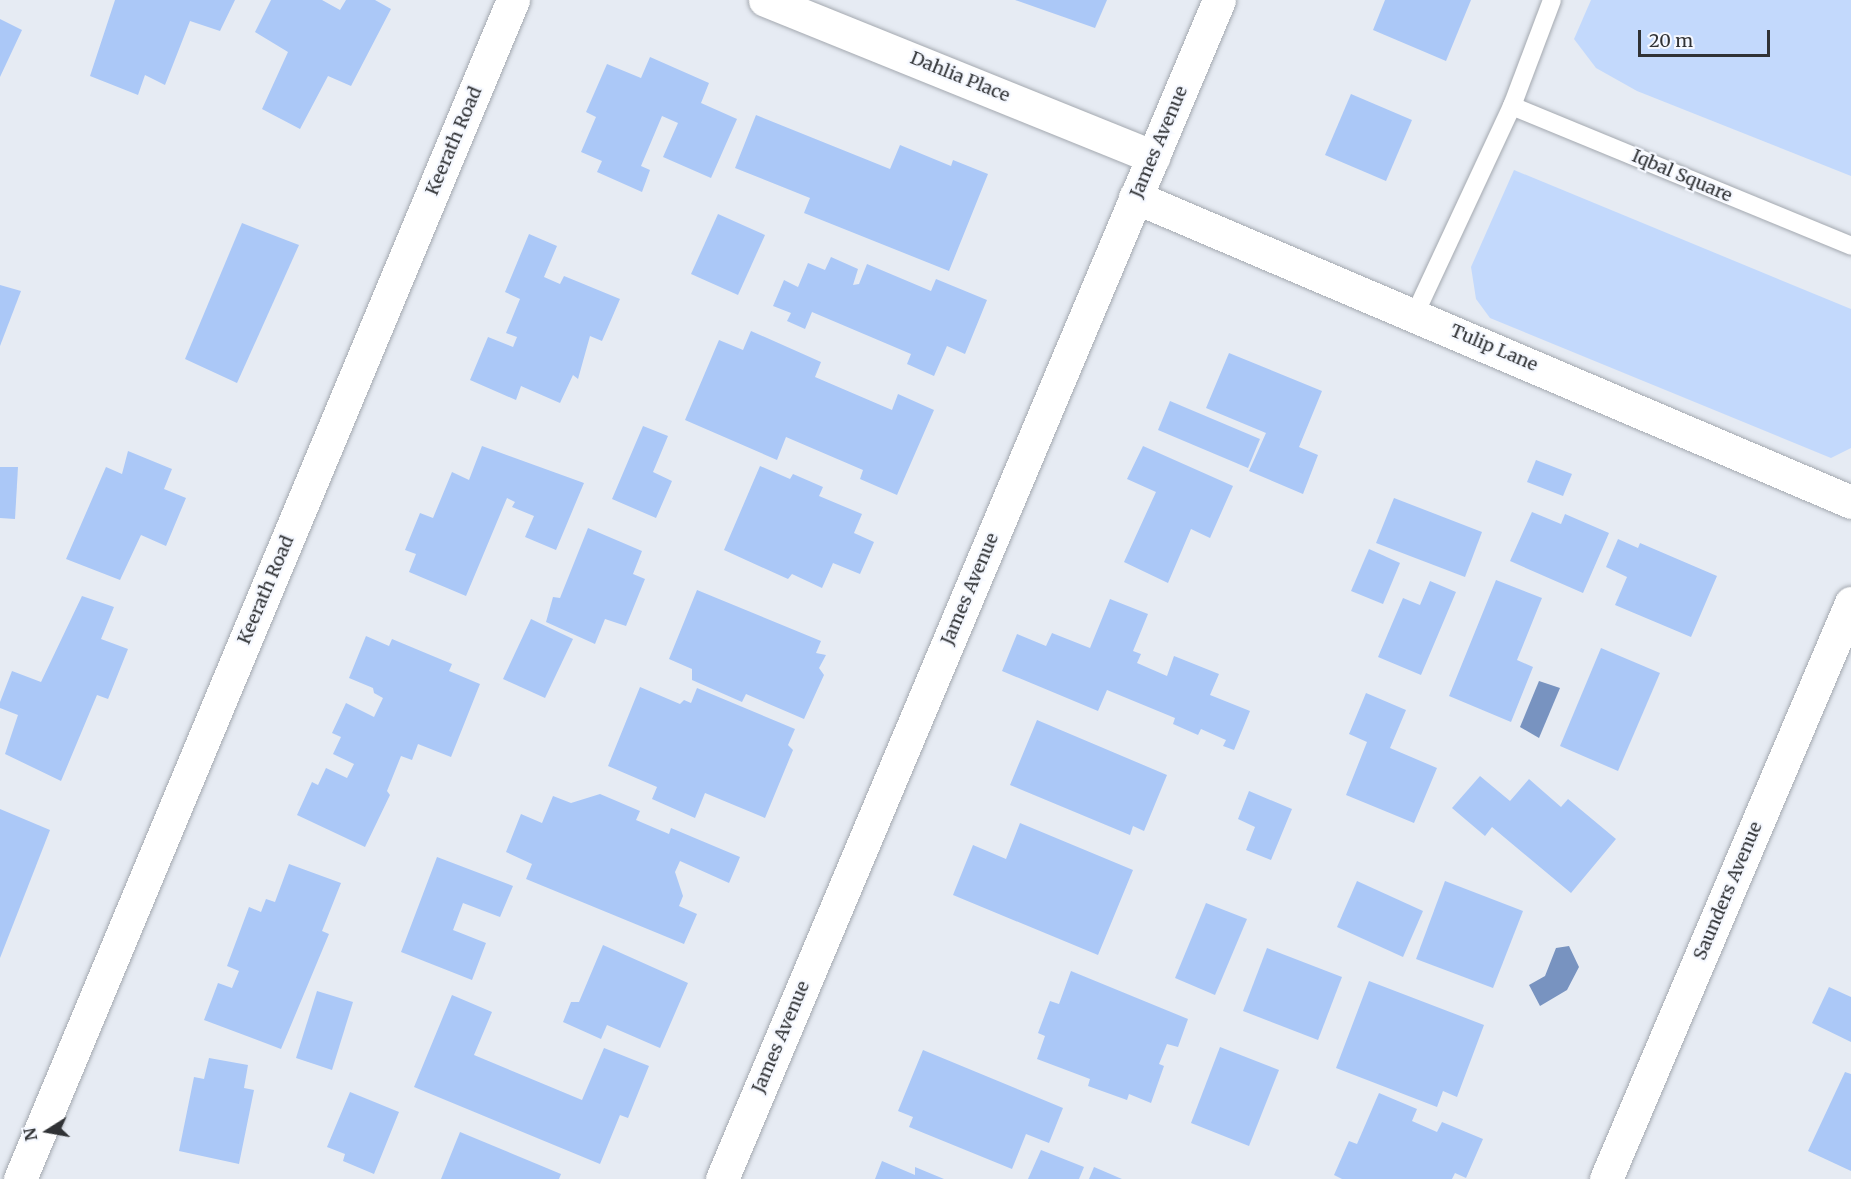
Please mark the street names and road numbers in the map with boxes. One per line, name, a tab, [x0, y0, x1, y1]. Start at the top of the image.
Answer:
street label: Dahlia Place	[907, 47, 1013, 107]
street label: Keerath Road	[421, 83, 487, 199]
street label: James Avenue	[1126, 83, 1192, 201]
street label: Iqbal Square	[1629, 145, 1735, 207]
street label: Tulip Lane	[1447, 320, 1541, 376]
street label: James Avenue	[937, 530, 1003, 648]
street label: Keerath Road	[233, 532, 299, 648]
street label: Saunders Avenue	[1689, 819, 1767, 963]
street label: James Avenue	[748, 978, 814, 1096]

